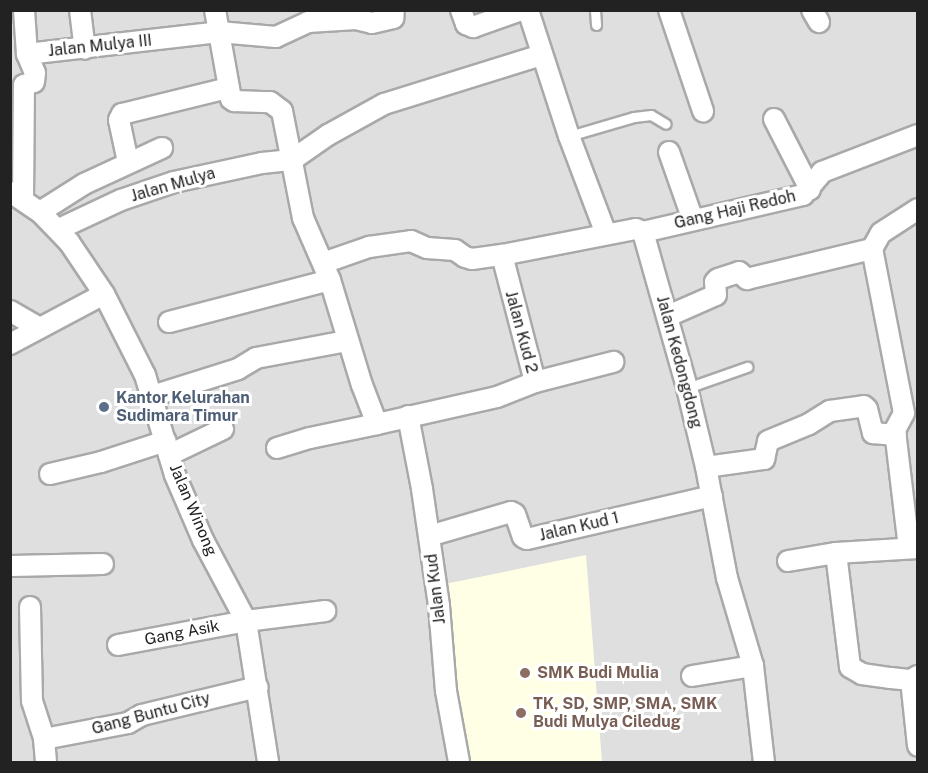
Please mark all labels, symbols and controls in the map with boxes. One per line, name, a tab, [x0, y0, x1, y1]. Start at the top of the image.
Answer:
street label: Jalan Mulya III	[47, 31, 153, 61]
street label: Jalan Mulya	[128, 164, 218, 206]
street label: Gang Haji Redoh	[672, 187, 798, 233]
street label: Jalan Kud 2	[501, 289, 541, 375]
street label: Jalan Kedongdong	[652, 294, 706, 430]
place label: Kantor Kelurahan Sudimara Timur	[116, 388, 250, 426]
marker: Kantor Kelurahan Sudimara Timur	[97, 400, 111, 414]
street label: Jalan Winong	[165, 461, 221, 559]
street label: Jalan Kud 1	[537, 508, 621, 546]
street label: Jalan Kud	[422, 553, 450, 625]
street label: Gang Asik	[143, 616, 221, 650]
place label: SMK Budi Mulia	[537, 663, 659, 683]
marker: SMK Budi Mulia	[518, 666, 532, 680]
street label: Gang Buntu City	[90, 689, 212, 739]
place label: TK, SD, SMP, SMA, SMK Budi Mulya Ciledug	[533, 694, 718, 732]
marker: TK, SD, SMP, SMA, SMK Budi Mulya Ciledug	[514, 706, 528, 720]

